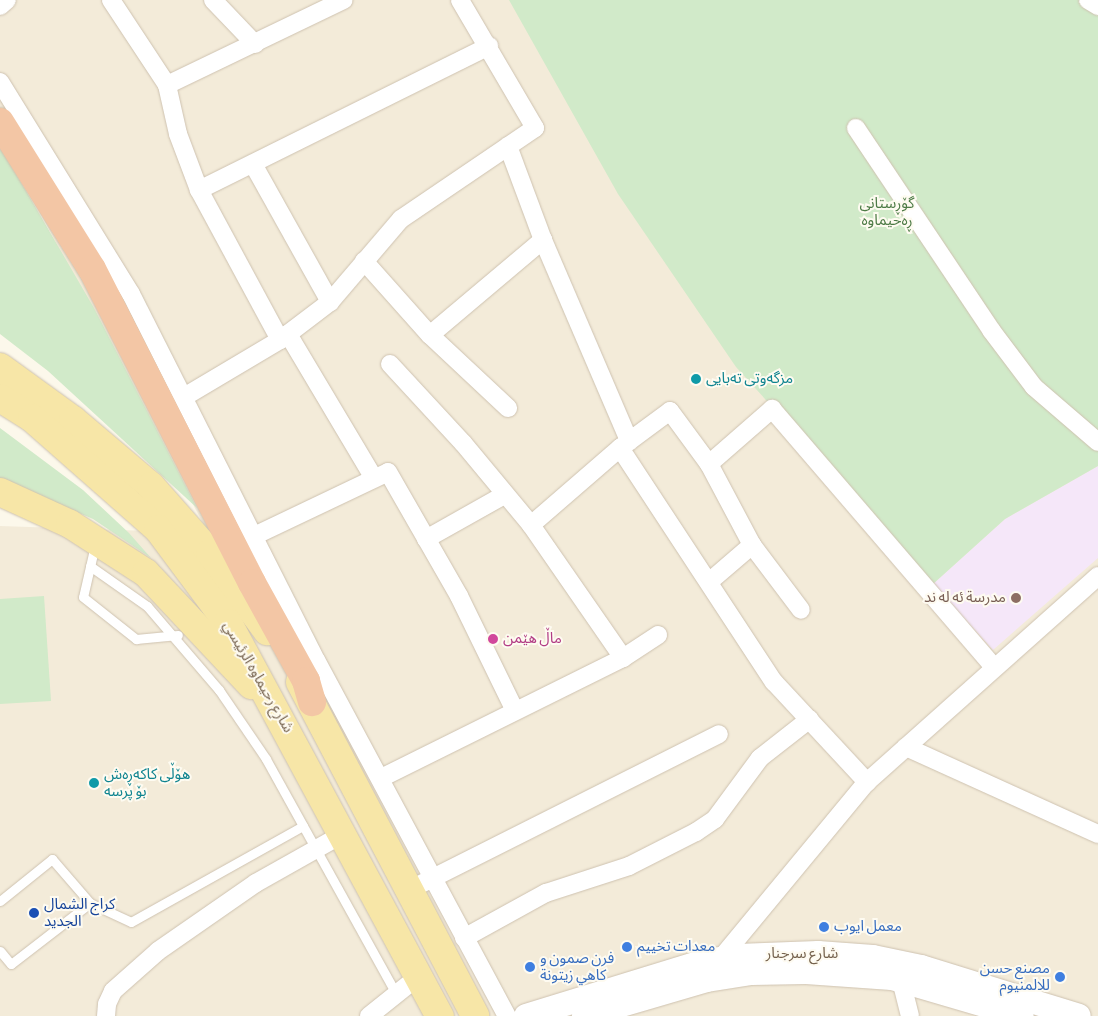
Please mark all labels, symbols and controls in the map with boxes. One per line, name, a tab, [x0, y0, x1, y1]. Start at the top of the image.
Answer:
park label: گۆڕستانی ڕەحیماوە	[859, 194, 915, 229]
place label: مزگەوتی تەبایی	[706, 370, 793, 388]
marker: مزگەوتی تەبایی	[690, 373, 702, 385]
place label: مدرسة ئه له ند	[924, 589, 1006, 607]
marker: مدرسة ئه له ند	[1010, 592, 1022, 604]
street label: شارع رحيماوه الرئيسي	[219, 618, 297, 736]
place label: ماڵ هێمن	[503, 630, 562, 648]
marker: ماڵ هێمن	[487, 633, 499, 645]
place label: هۆڵی کاکەڕەش بۆ پرسە	[104, 765, 190, 800]
marker: هۆڵی کاکەڕەش بۆ پرسە	[88, 777, 100, 789]
place label: كراج الشمال الجديد	[44, 895, 115, 930]
marker: كراج الشمال الجديد	[28, 907, 40, 919]
place label: معمل ايوب	[834, 918, 902, 936]
marker: معمل ايوب	[818, 921, 830, 933]
place label: معدات تخييم	[637, 938, 715, 956]
marker: معدات تخييم	[621, 941, 633, 953]
street label: شارع سرجنار	[766, 945, 838, 963]
place label: فرن صمون و كاهي زيتونة	[540, 949, 614, 984]
place label: مصنع حسن للالمنيوم	[980, 959, 1050, 994]
marker: فرن صمون و كاهي زيتونة	[524, 961, 536, 973]
marker: مصنع حسن للالمنيوم	[1054, 971, 1066, 983]

